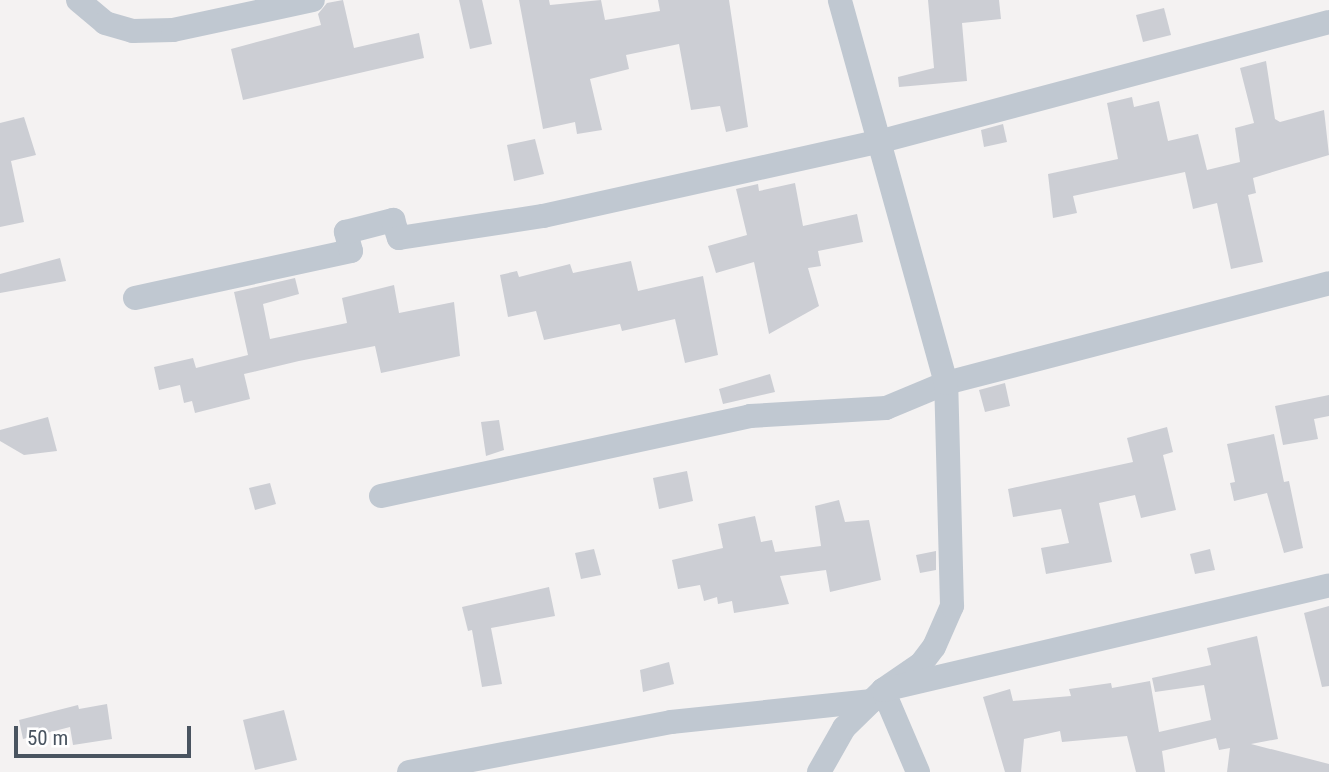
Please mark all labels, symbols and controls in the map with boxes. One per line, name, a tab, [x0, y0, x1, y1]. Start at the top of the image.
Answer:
scale bar	[18, 712, 194, 756]
text: 50 m	[27, 726, 68, 750]

